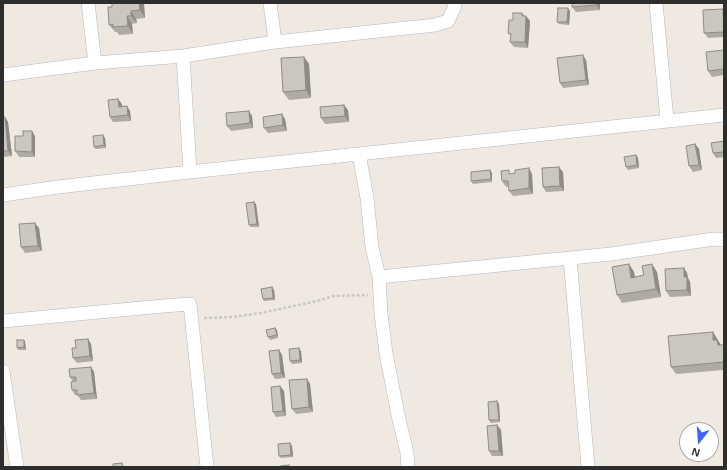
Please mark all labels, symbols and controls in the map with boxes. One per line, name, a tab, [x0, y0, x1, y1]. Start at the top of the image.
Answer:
north arrow	[679, 422, 719, 462]
text: N	[690, 446, 701, 459]

